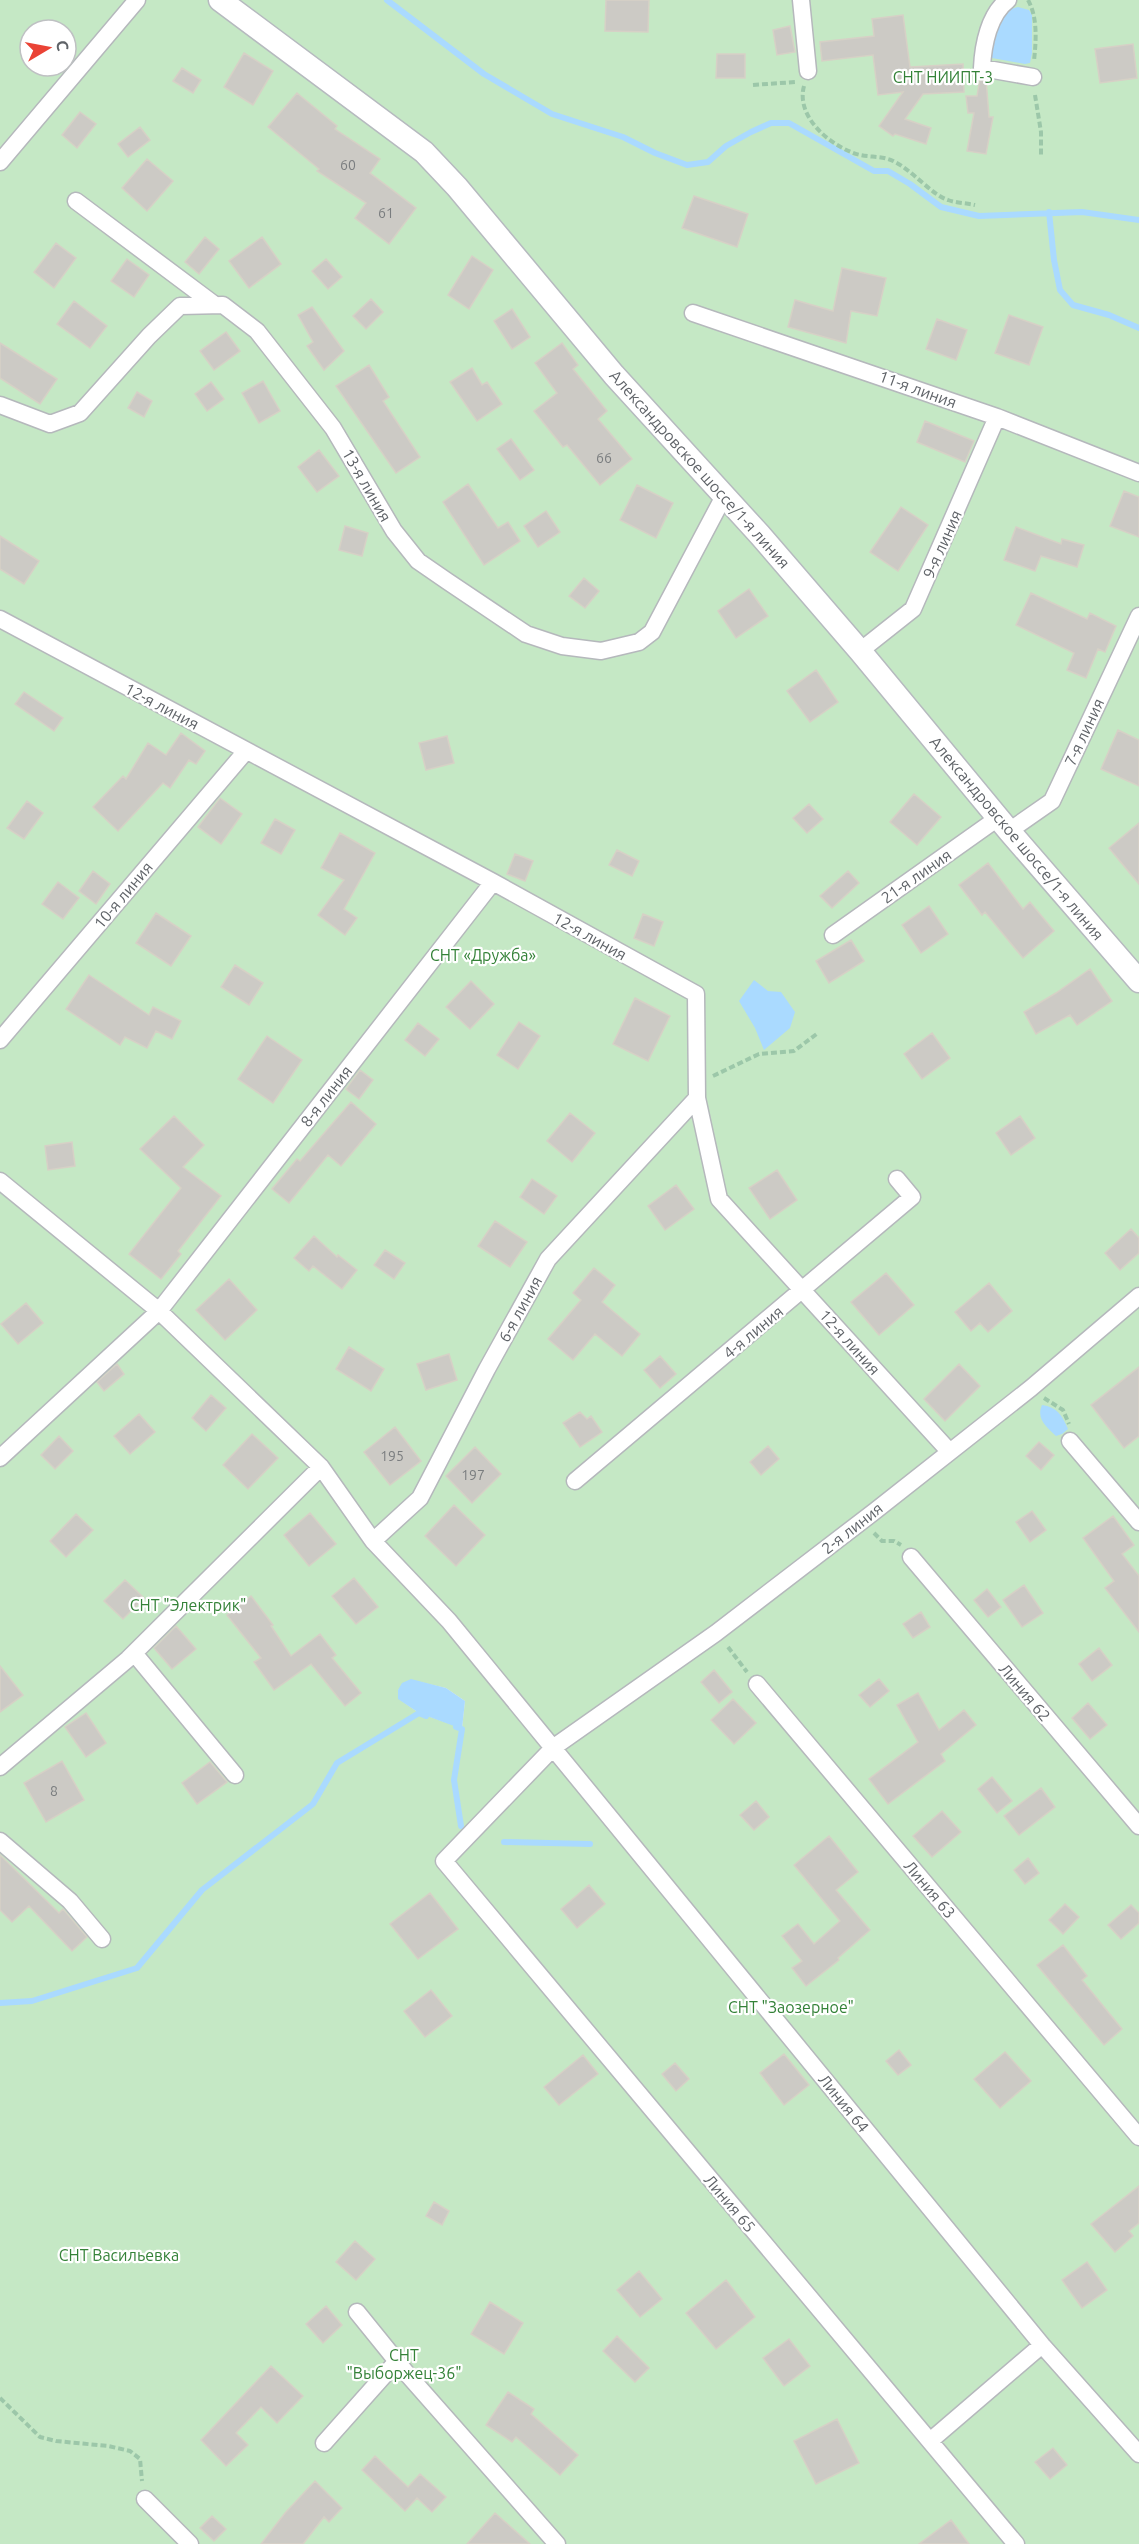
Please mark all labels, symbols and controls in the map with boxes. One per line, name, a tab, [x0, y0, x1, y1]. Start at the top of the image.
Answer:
north arrow	[18, 18, 78, 78]
text: С	[53, 39, 73, 52]
park label: СНТ НИИПТ-3	[893, 68, 993, 86]
house number: 60	[340, 157, 356, 173]
house number: 61	[378, 205, 394, 221]
street label: Александровское шоссе/1-я линия	[606, 366, 794, 572]
street label: 11-я линия	[877, 367, 959, 411]
street label: 13-я линия	[339, 445, 395, 525]
house number: 66	[596, 450, 612, 466]
street label: 9-я линия	[919, 507, 965, 581]
street label: 12-я линия	[122, 679, 202, 733]
street label: 7-я линия	[1061, 695, 1107, 769]
street label: Александровское шоссе/1-я линия	[927, 733, 1107, 943]
street label: 21-я линия	[878, 845, 954, 907]
street label: 10-я линия	[90, 858, 156, 932]
street label: 12-я линия	[550, 908, 630, 964]
park label: СНТ «Дружба»	[430, 946, 536, 964]
street label: 8-я линия	[297, 1062, 355, 1130]
street label: 6-я линия	[495, 1273, 545, 1345]
street label: 4-я линия	[720, 1302, 786, 1362]
street label: 12-я линия	[816, 1306, 884, 1378]
house number: 195	[380, 1448, 404, 1464]
house number: 197	[461, 1467, 485, 1483]
street label: 2-я линия	[818, 1499, 886, 1557]
park label: СНТ "Электрик"	[130, 1596, 246, 1614]
street label: Линия 62	[996, 1660, 1054, 1724]
house number: 8	[50, 1783, 58, 1799]
street label: Линия 63	[901, 1857, 959, 1921]
park label: СНТ "Заозерное"	[728, 1998, 854, 2016]
street label: Линия 64	[815, 2070, 873, 2136]
street label: Линия 65	[701, 2171, 759, 2235]
park label: СНТ Васильевка	[59, 2246, 179, 2264]
park label: СНТ "Выборжец-36"	[346, 2346, 462, 2382]

